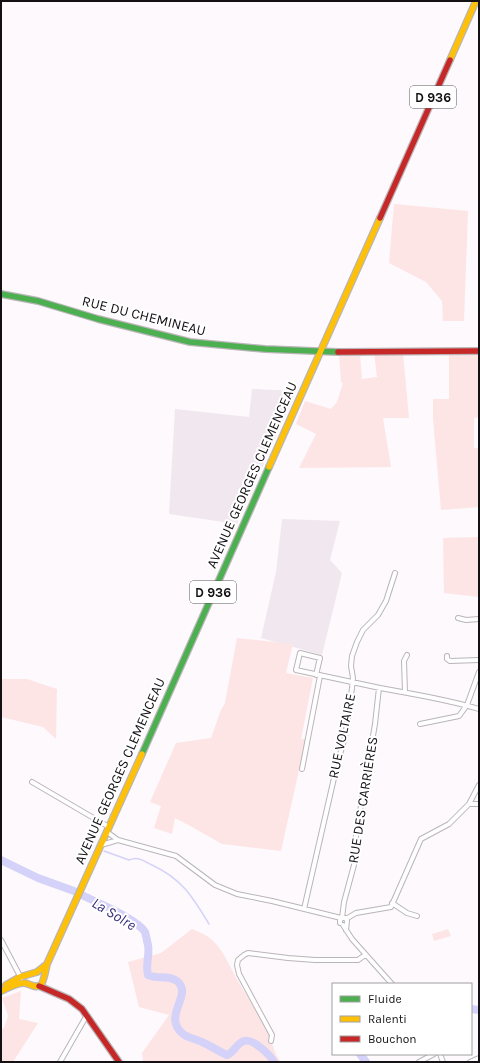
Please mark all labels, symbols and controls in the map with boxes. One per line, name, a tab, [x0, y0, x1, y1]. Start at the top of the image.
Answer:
road number: D 936	[410, 86, 456, 108]
street label: RUE DU CHEMINEAU	[80, 292, 208, 340]
street label: AVENUE GEORGES CLEMENCEAU	[203, 379, 301, 571]
road number: D 936	[190, 581, 236, 603]
street label: AVENUE GEORGES CLEMENCEAU	[71, 675, 169, 867]
street label: RUE VOLTAIRE	[325, 692, 359, 780]
street label: RUE DES CARRIÈRES	[344, 735, 381, 865]
water label: La Solre	[89, 894, 139, 934]
legend	[332, 983, 472, 1055]
text: Fluide	[368, 992, 402, 1006]
text: Ralenti	[368, 1012, 407, 1026]
text: Bouchon	[368, 1032, 417, 1046]

